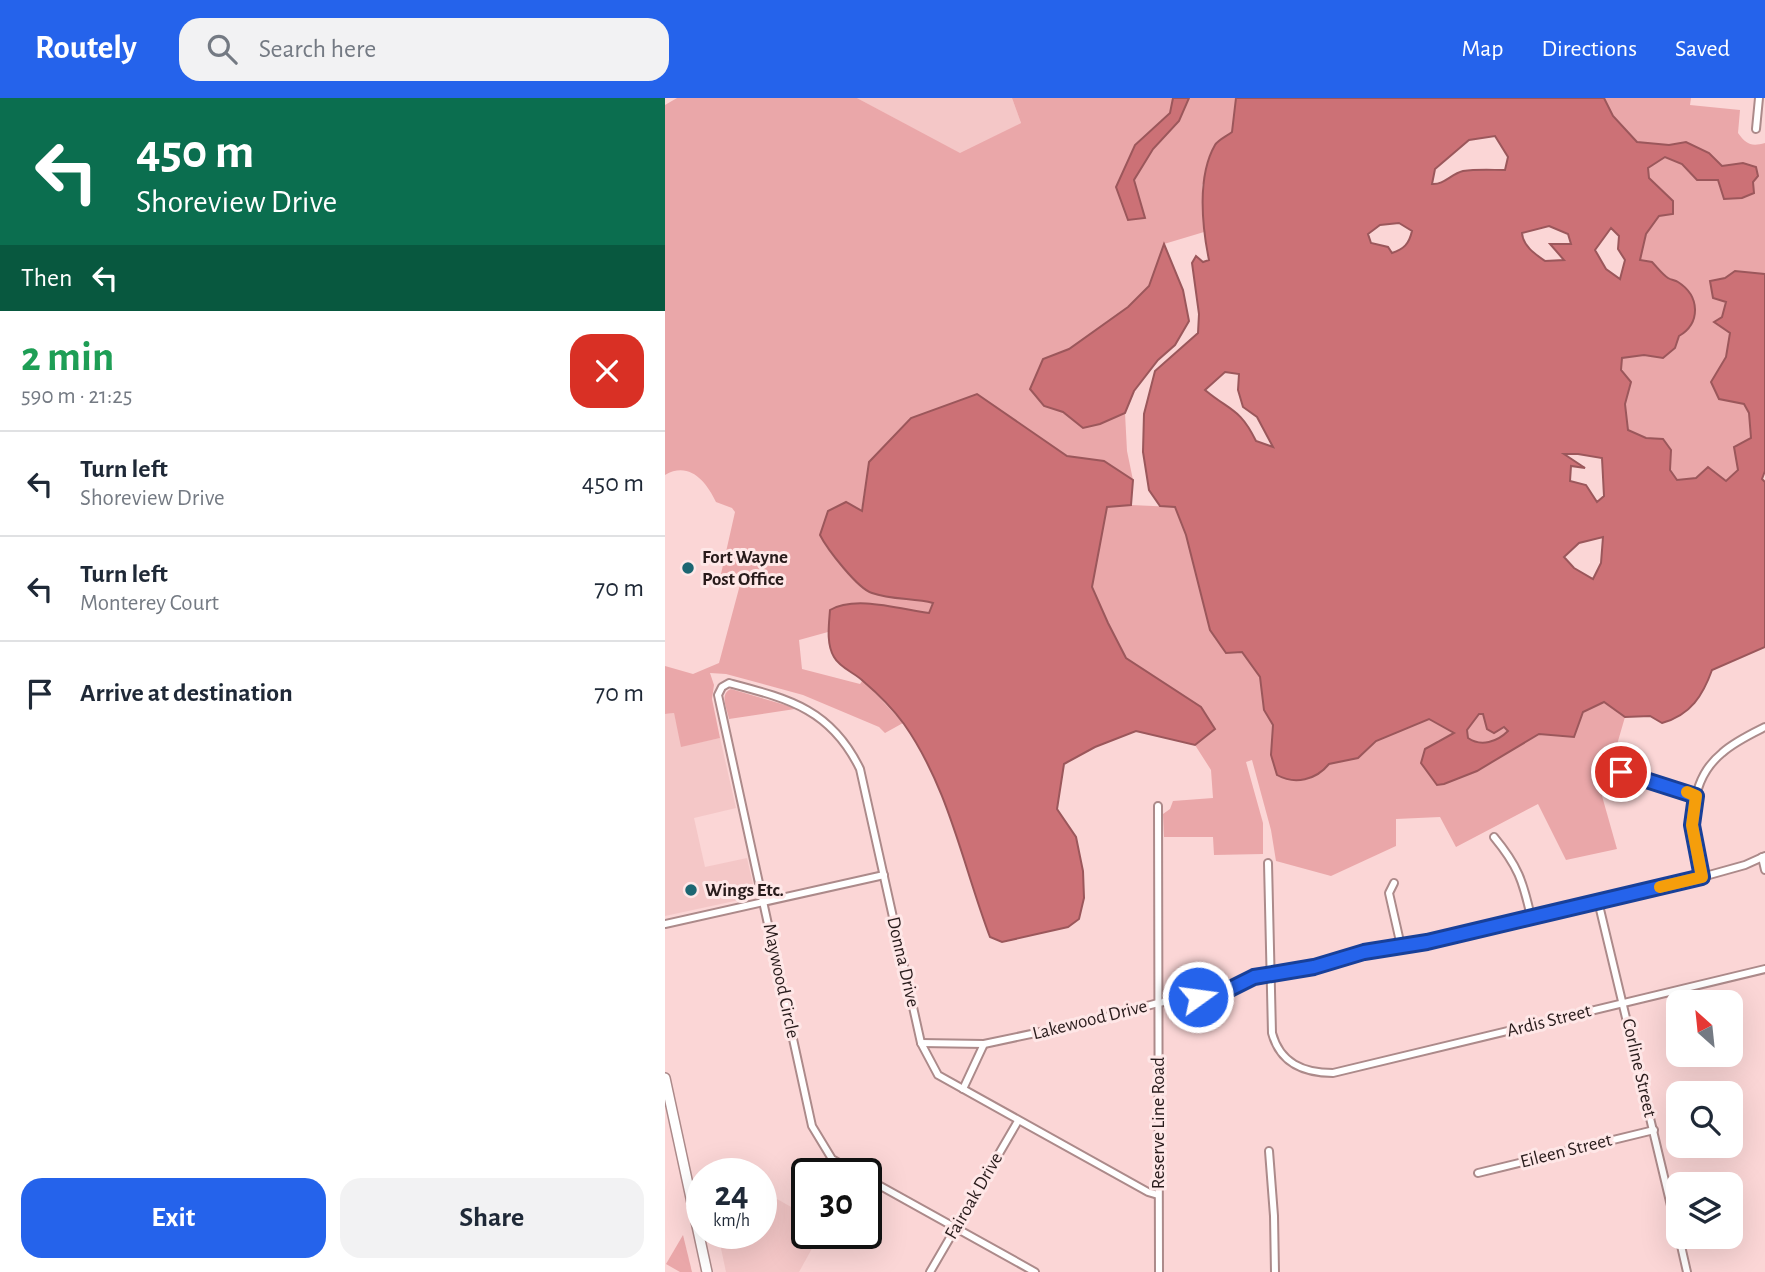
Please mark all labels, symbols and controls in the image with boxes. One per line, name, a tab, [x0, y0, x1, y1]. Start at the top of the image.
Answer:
search box	[179, 18, 669, 81]
icon: search	[203, 30, 241, 68]
text: Routely	[35, 32, 137, 65]
text: Search here	[259, 36, 376, 62]
text: Map	[1461, 37, 1503, 61]
text: Directions	[1541, 37, 1637, 61]
text: Saved	[1675, 37, 1730, 61]
icon: left	[21, 126, 112, 217]
text: 450 m	[136, 128, 254, 177]
text: Shoreview Drive	[136, 186, 337, 218]
icon: left	[86, 259, 124, 297]
text: Then	[21, 265, 72, 291]
button: close	[570, 334, 644, 408]
text: 2 min	[21, 336, 114, 378]
text: 590 m · 21:25	[21, 385, 132, 408]
text: Turn left	[80, 456, 168, 482]
icon: left	[21, 465, 59, 503]
text: 450 m	[582, 470, 644, 496]
text: Shoreview Drive	[80, 487, 225, 510]
place label: Fort Wayne Post Office	[702, 548, 788, 589]
marker: Fort Wayne Post Office	[680, 560, 696, 576]
text: Turn left	[80, 561, 168, 587]
icon: left	[21, 570, 59, 608]
text: 70 m	[594, 575, 644, 601]
text: Monterey Court	[80, 592, 219, 615]
icon: arrive	[21, 675, 59, 713]
text: Arrive at destination	[80, 680, 293, 706]
text: 70 m	[594, 680, 644, 706]
pin	[1591, 742, 1651, 802]
icon: arrive	[1602, 753, 1640, 791]
place label: Wings Etc.	[705, 881, 784, 900]
marker: Wings Etc.	[683, 882, 699, 898]
street label: Donna Drive	[883, 915, 923, 1009]
street label: Maywood Circle	[760, 922, 802, 1040]
position arrow	[1161, 960, 1235, 1034]
north arrow	[1666, 990, 1743, 1068]
map controls	[1666, 990, 1743, 1249]
street label: Lakewood Drive	[1031, 997, 1149, 1043]
street label: Ardis Street	[1505, 1001, 1593, 1041]
street label: Corline Street	[1618, 1017, 1660, 1119]
street label: Reserve Line Road	[1149, 1057, 1168, 1189]
button: search	[1666, 1081, 1743, 1158]
street label: Eileen Street	[1518, 1130, 1614, 1172]
street label: Fairoak Drive	[942, 1149, 1006, 1243]
speed limit sign: 30	[791, 1158, 882, 1249]
button: layers	[1666, 1172, 1743, 1249]
text: 24	[714, 1177, 749, 1212]
button: Exit	[21, 1178, 326, 1258]
button: Share	[340, 1178, 644, 1258]
text: km/h	[713, 1212, 750, 1230]

